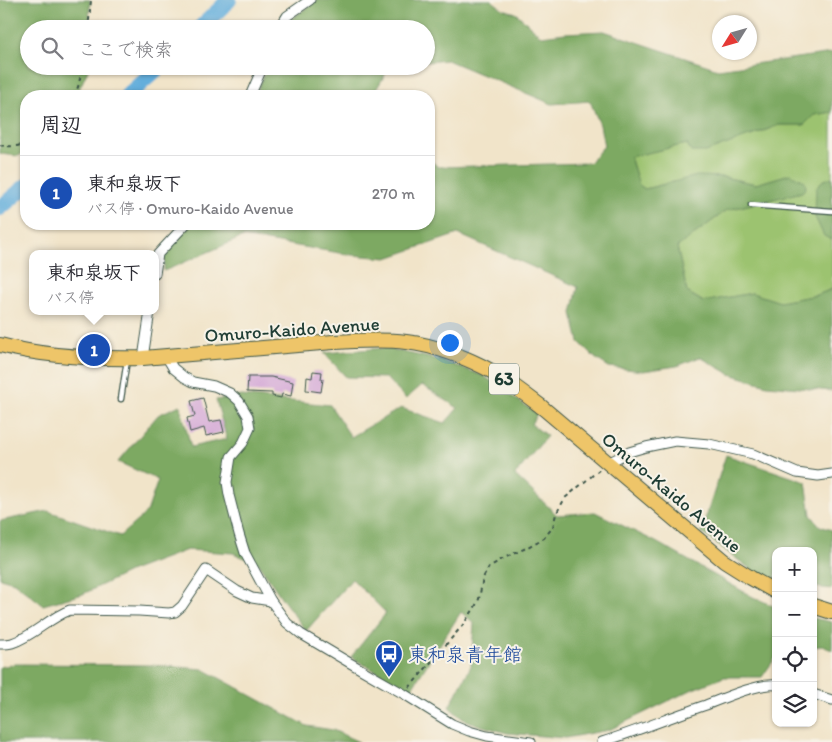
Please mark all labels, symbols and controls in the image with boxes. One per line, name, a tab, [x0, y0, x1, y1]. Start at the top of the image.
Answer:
north arrow	[712, 15, 757, 60]
search box	[20, 20, 435, 75]
icon: search	[38, 34, 66, 62]
text: ここで検索	[78, 38, 173, 61]
text: 周辺	[40, 112, 82, 137]
text: 東和泉坂下	[87, 172, 182, 195]
text: 1	[52, 184, 60, 203]
text: 270 m	[372, 184, 415, 203]
text: バス停 · Omuro-Kaido Avenue	[87, 199, 294, 218]
popup	[29, 250, 159, 315]
text: 東和泉坂下	[46, 261, 142, 284]
text: バス停	[46, 288, 95, 307]
street label: Omuro-Kaido Avenue	[204, 312, 380, 347]
your location	[437, 330, 463, 356]
pin: 1	[78, 331, 110, 369]
road number: 63	[489, 364, 519, 394]
street label: Omuro-Kaido Avenue	[597, 427, 746, 558]
map controls	[772, 547, 817, 727]
button: +	[772, 547, 817, 592]
button: −	[772, 592, 817, 637]
button: locate	[772, 637, 817, 682]
bus stop icon: 東和泉青年館	[374, 639, 404, 678]
place label: 東和泉青年館	[408, 643, 522, 666]
button: layers	[772, 682, 817, 727]

